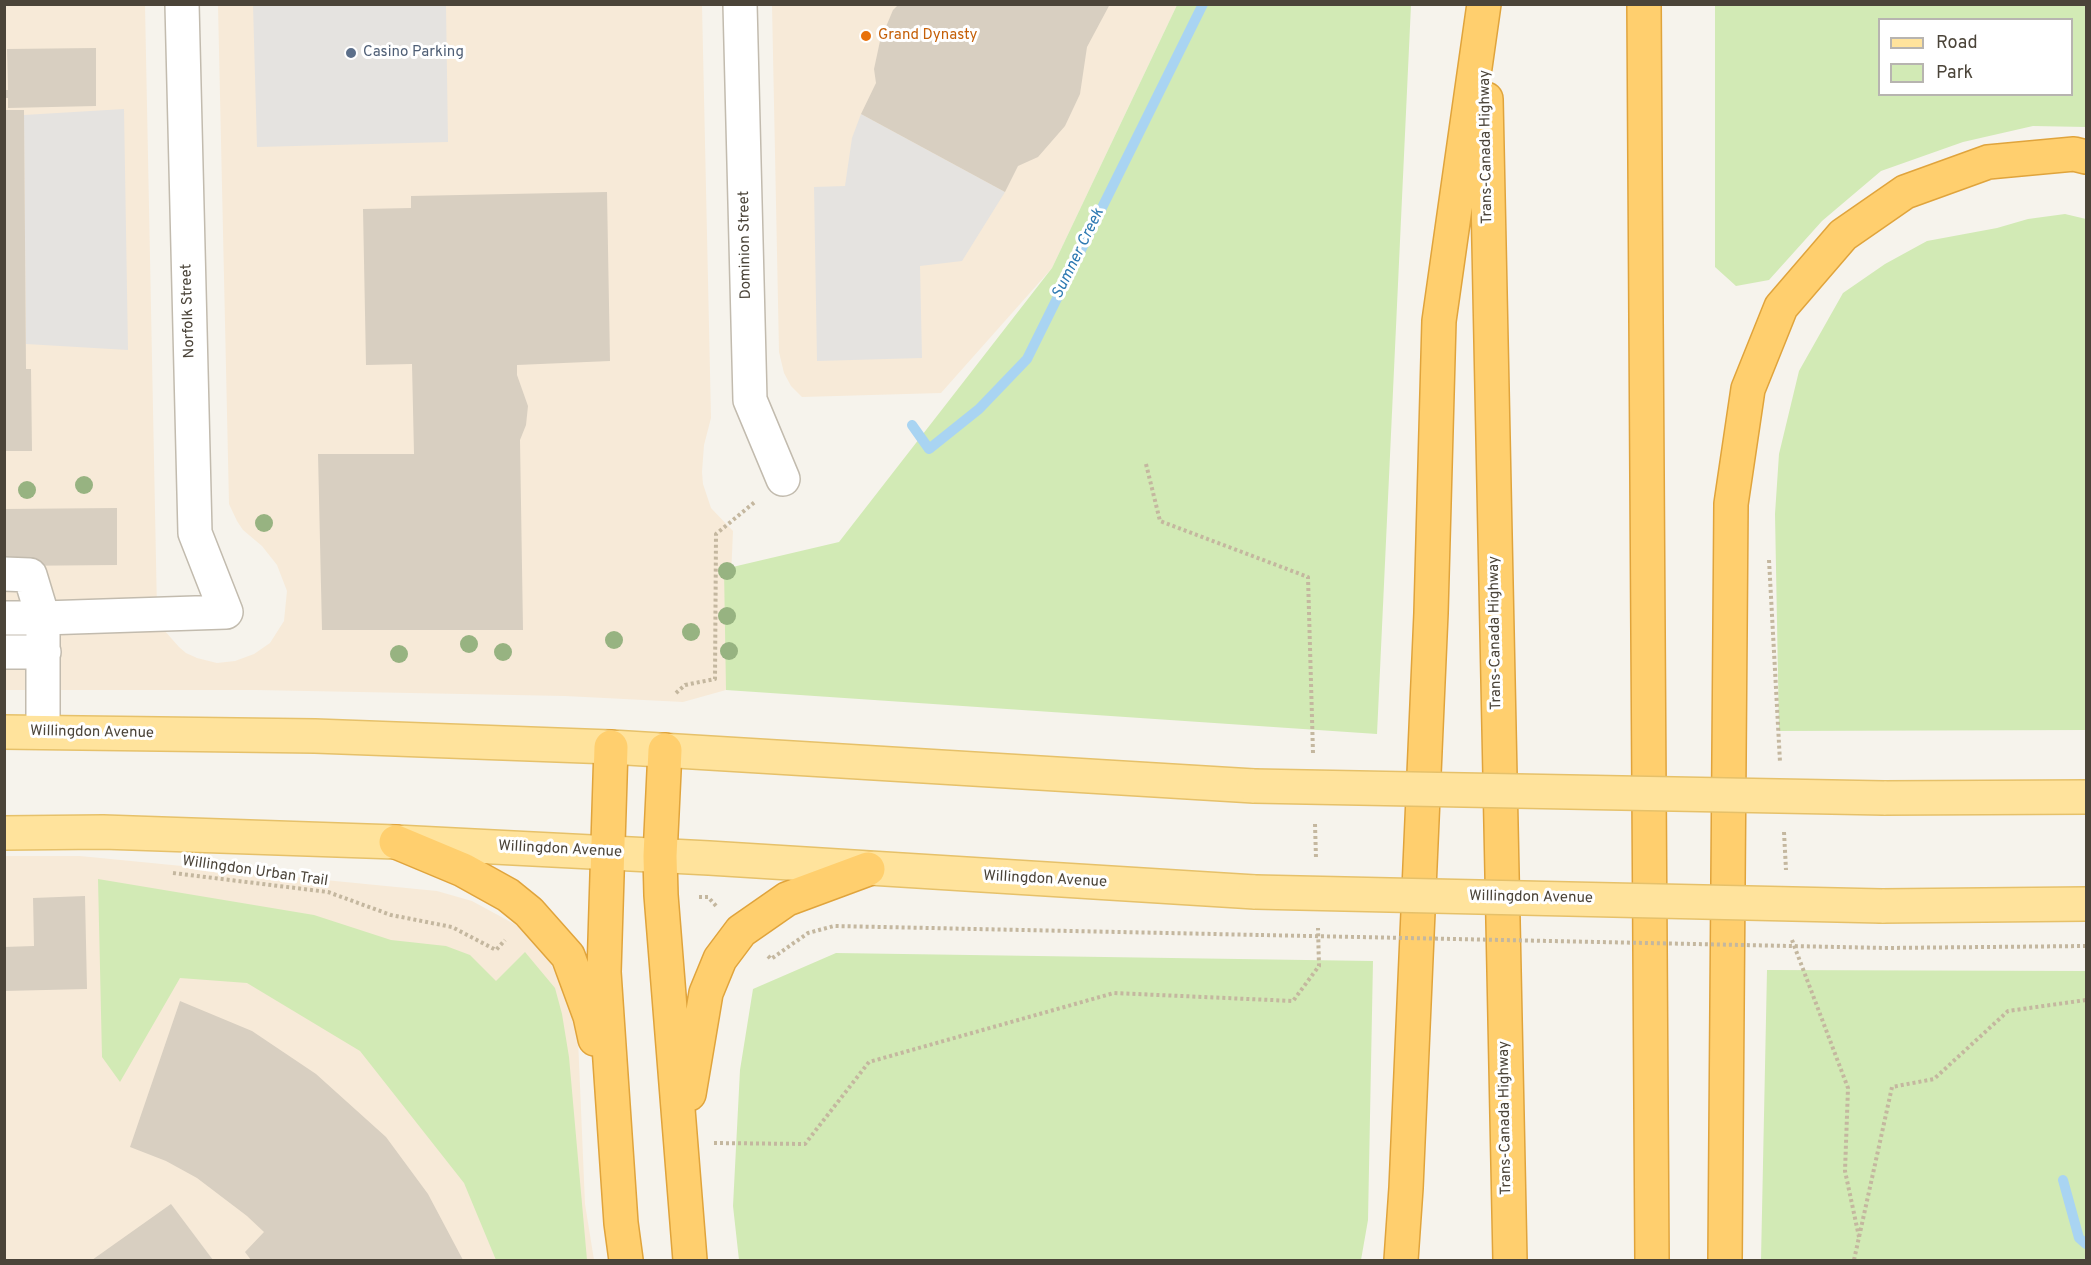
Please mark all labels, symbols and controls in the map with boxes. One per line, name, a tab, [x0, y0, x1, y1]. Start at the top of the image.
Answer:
legend	[1878, 18, 2073, 96]
place label: Grand Dynasty	[878, 27, 977, 45]
marker: Grand Dynasty	[859, 29, 873, 43]
text: Road	[1936, 32, 1978, 55]
place label: Casino Parking	[363, 44, 464, 62]
marker: Casino Parking	[344, 46, 358, 60]
text: Park	[1936, 62, 1973, 85]
street label: Trans-Canada Highway	[1477, 70, 1497, 224]
street label: Dominion Street	[736, 190, 756, 300]
water label: Sumner Creek	[1049, 206, 1109, 302]
street label: Norfolk Street	[178, 263, 200, 359]
street label: Trans-Canada Highway	[1486, 556, 1506, 710]
street label: Willingdon Avenue	[30, 723, 154, 743]
street label: Willingdon Avenue	[498, 838, 622, 862]
street label: Willingdon Urban Trail	[181, 853, 329, 891]
street label: Willingdon Avenue	[983, 868, 1107, 892]
street label: Willingdon Avenue	[1469, 888, 1593, 908]
street label: Trans-Canada Highway	[1496, 1041, 1516, 1195]

